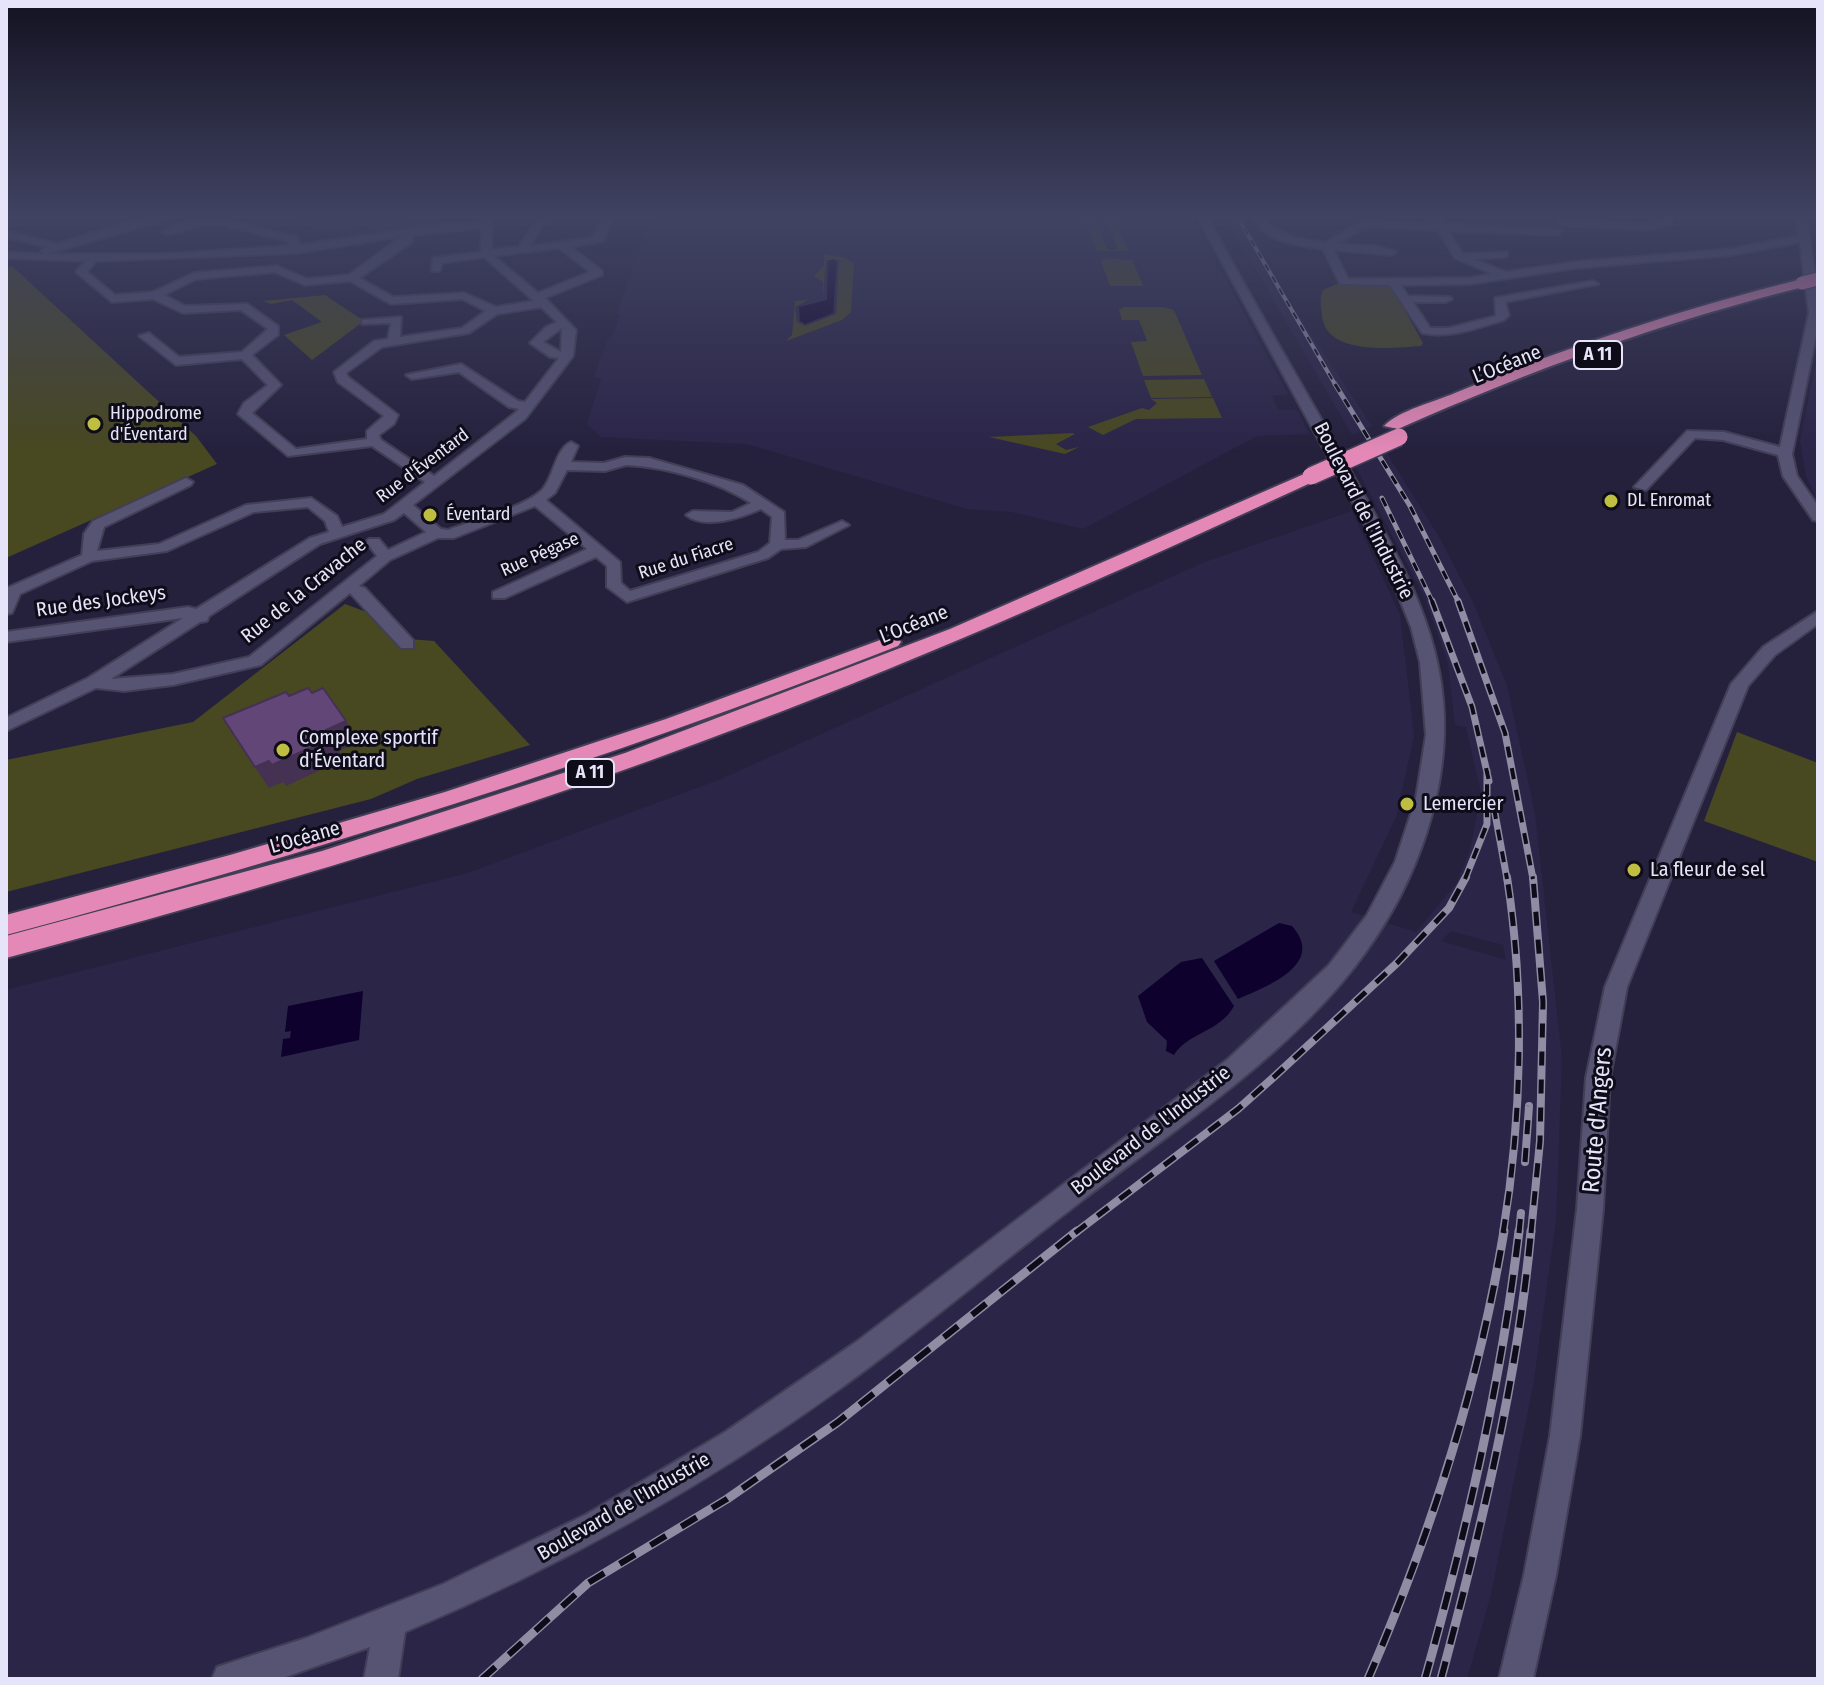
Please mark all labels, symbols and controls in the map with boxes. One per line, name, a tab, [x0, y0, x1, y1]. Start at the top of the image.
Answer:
street label: L’Océane	[1469, 340, 1545, 390]
road number: A 11	[1574, 341, 1622, 369]
place label: Hippodrome d'Éventard	[110, 403, 202, 446]
marker: Hippodrome d'Éventard	[85, 415, 103, 433]
street label: Boulevard de l'Industrie	[1308, 418, 1418, 604]
street label: Rue d'Éventard	[373, 424, 473, 508]
place label: DL Enromat	[1627, 490, 1711, 512]
marker: DL Enromat	[1602, 492, 1620, 510]
place label: Éventard	[446, 504, 510, 526]
marker: Éventard	[421, 506, 439, 524]
street label: Rue Pégase	[497, 528, 583, 582]
street label: Rue de la Cravache	[237, 533, 371, 649]
street label: Rue du Fiacre	[636, 533, 736, 585]
street label: Rue des Jockeys	[35, 581, 167, 623]
street label: L’Océane	[876, 600, 952, 650]
place label: Complexe sportif d'Éventard	[299, 726, 438, 773]
marker: Complexe sportif d'Éventard	[274, 741, 292, 759]
road number: A 11	[566, 759, 614, 787]
place label: Lemercier	[1423, 792, 1503, 816]
marker: Lemercier	[1398, 795, 1416, 813]
street label: L’Océane	[267, 817, 343, 859]
place label: La fleur de sel	[1650, 858, 1765, 882]
marker: La fleur de sel	[1625, 861, 1643, 879]
street label: Route d'Angers	[1577, 1046, 1619, 1194]
street label: Boulevard de l'Industrie	[1067, 1061, 1235, 1201]
street label: Boulevard de l'Industrie	[533, 1448, 715, 1566]

